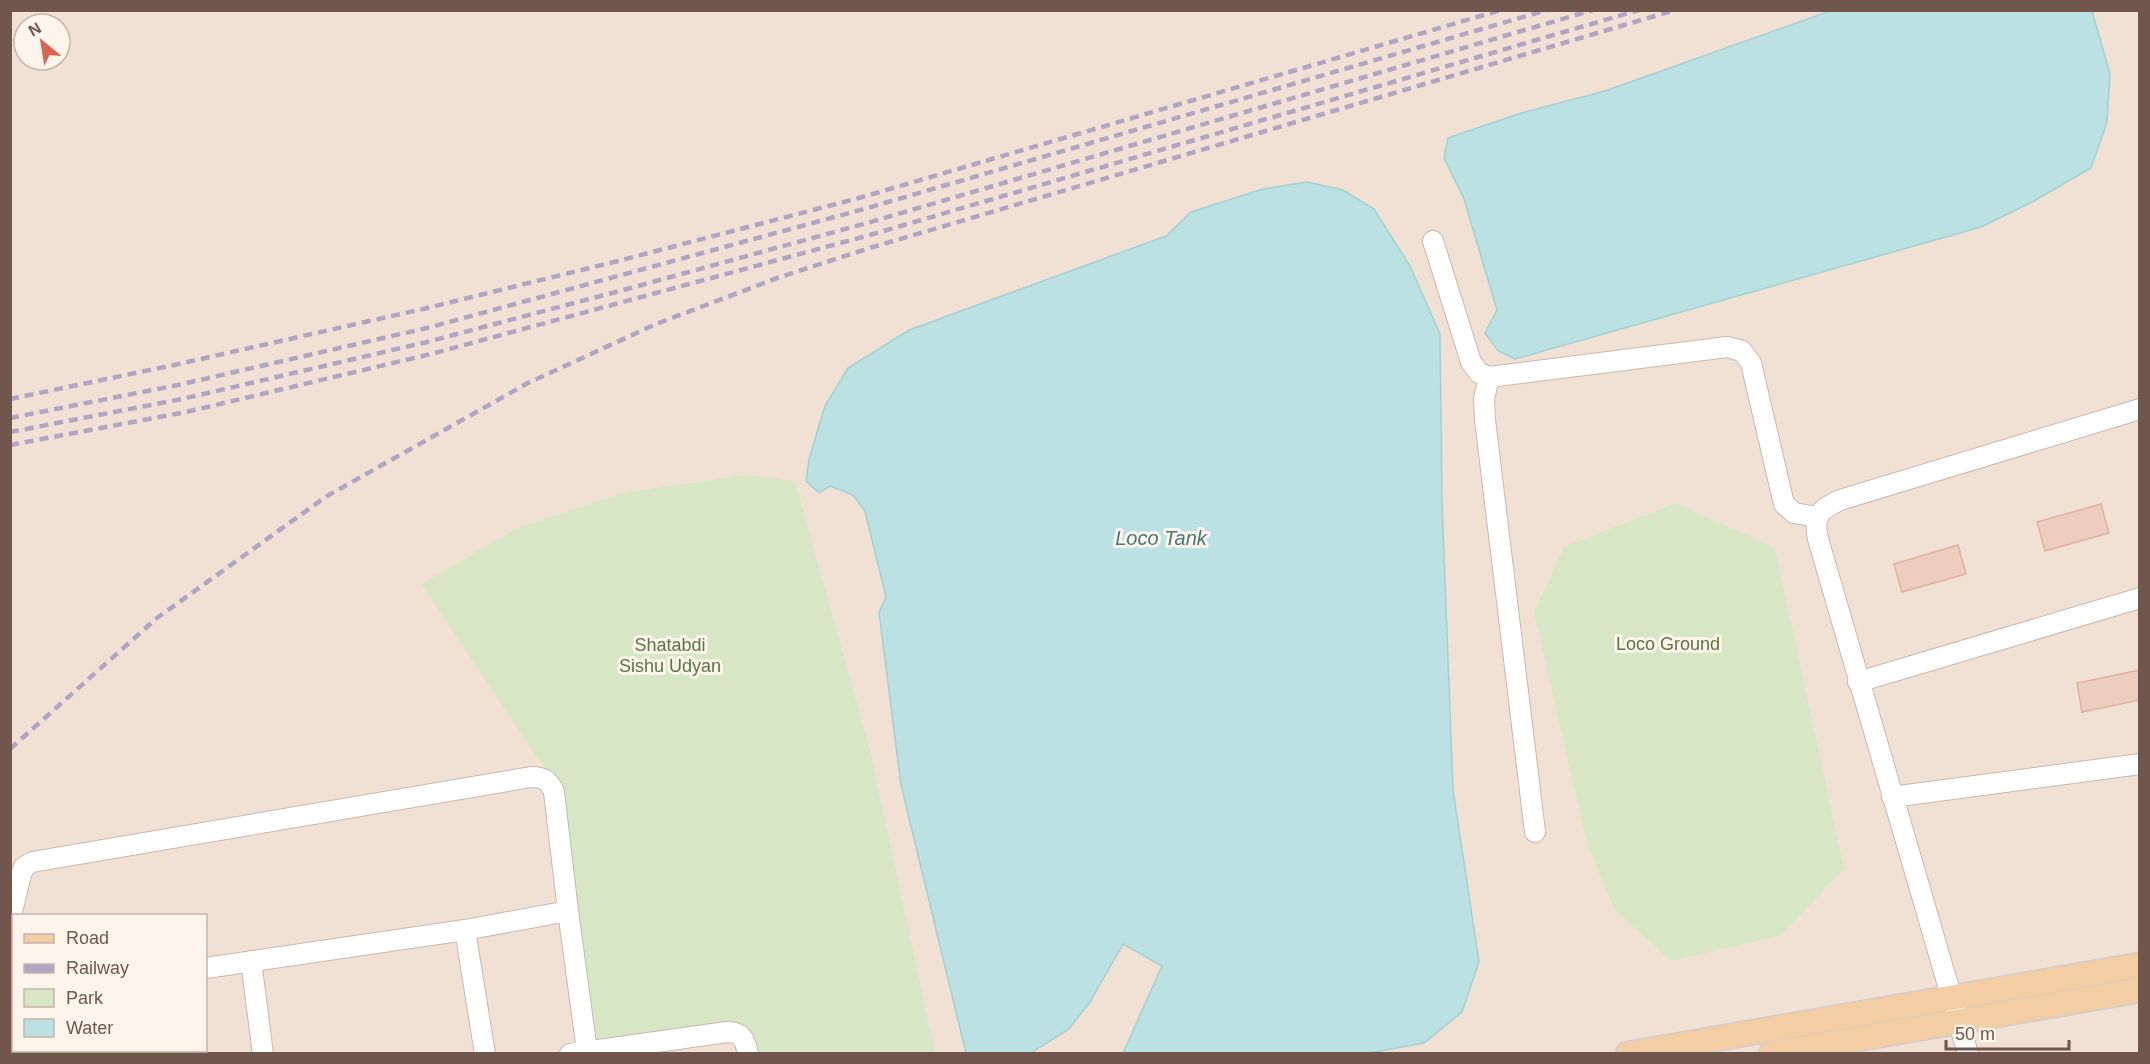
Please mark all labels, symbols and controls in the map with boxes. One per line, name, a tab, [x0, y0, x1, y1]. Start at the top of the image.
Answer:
north arrow	[12, 12, 72, 72]
text: N	[25, 19, 44, 40]
water label: Loco Tank	[1115, 527, 1208, 549]
park label: Loco Ground	[1616, 634, 1720, 654]
park label: Shatabdi Sishu Udyan	[619, 635, 721, 676]
legend	[12, 914, 207, 1052]
text: Road	[66, 928, 109, 948]
text: Railway	[66, 958, 129, 978]
text: Park	[66, 988, 104, 1008]
scale bar	[1946, 1013, 2069, 1051]
text: Water	[66, 1018, 113, 1038]
text: 50 m	[1955, 1024, 1995, 1044]

